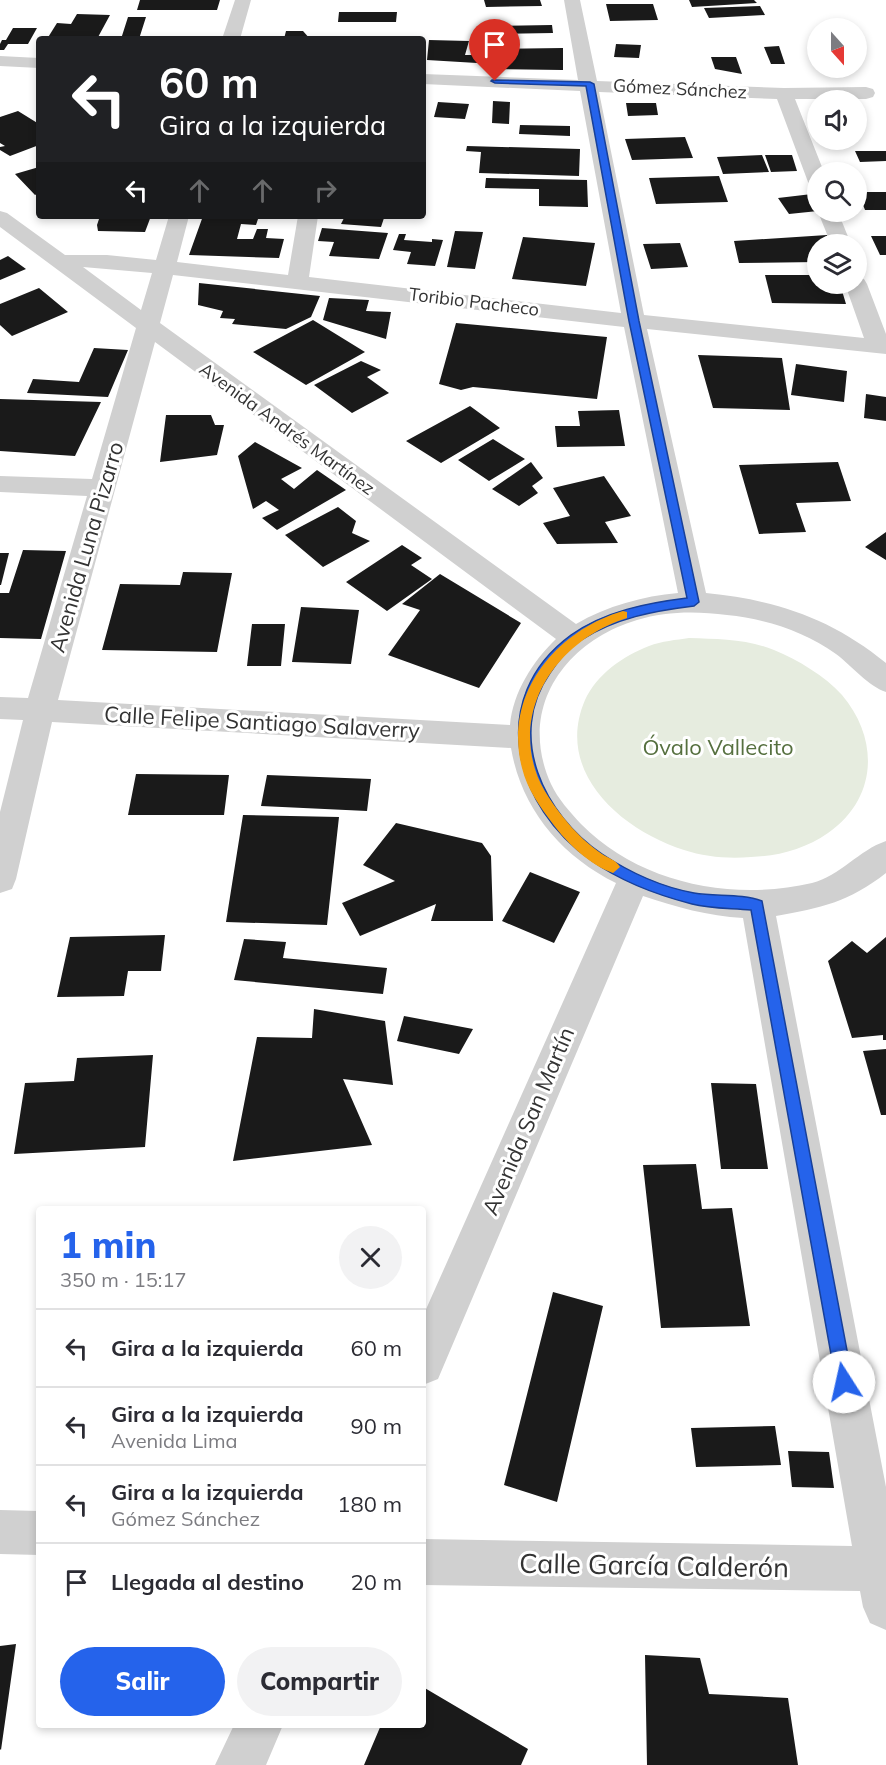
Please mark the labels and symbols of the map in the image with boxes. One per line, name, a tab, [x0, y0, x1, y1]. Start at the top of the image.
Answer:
north arrow	[807, 18, 867, 78]
pin	[469, 19, 520, 81]
street label: Gómez Sánchez	[612, 74, 748, 103]
street label: Toribio Pacheco	[408, 282, 540, 321]
street label: Avenida Andrés Martínez	[195, 357, 379, 500]
street label: Avenida Luna Pizarro	[42, 438, 130, 656]
street label: Calle Felipe Santiago Salaverry	[104, 700, 421, 744]
park label: Óvalo Vallecito	[642, 733, 794, 761]
street label: Avenida San Martín	[476, 1023, 580, 1219]
position arrow	[812, 1350, 876, 1414]
street label: Calle García Calderón	[519, 1546, 789, 1584]

